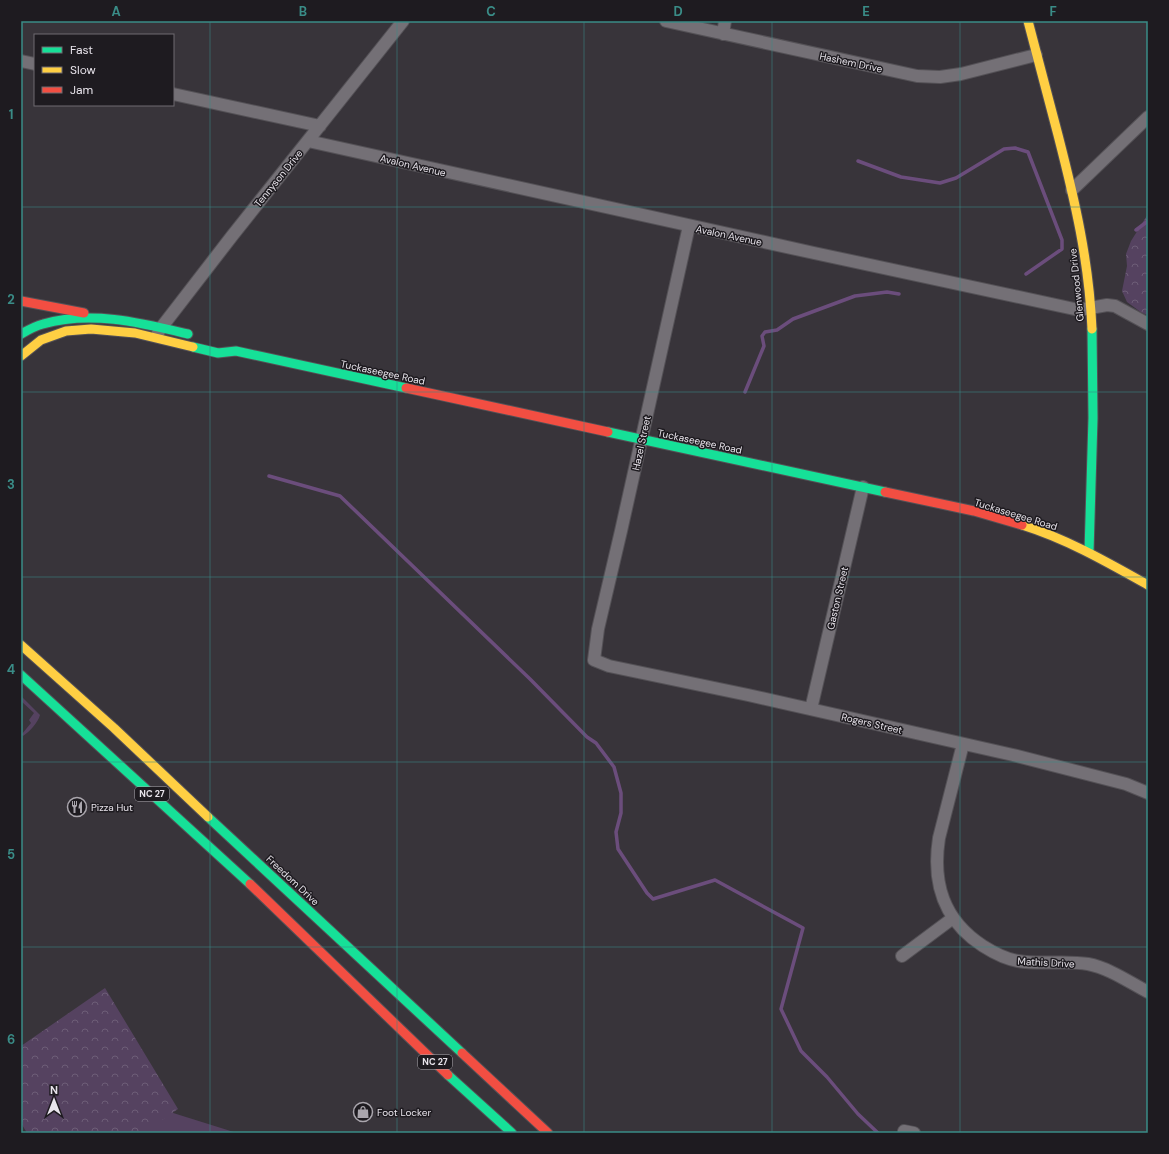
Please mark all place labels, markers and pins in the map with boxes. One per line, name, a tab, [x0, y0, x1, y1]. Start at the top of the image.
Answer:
restaurant icon: Pizza Hut	[66, 796, 88, 818]
place label: Pizza Hut	[91, 801, 133, 814]
shop icon: Foot Locker	[352, 1101, 374, 1123]
place label: Foot Locker	[377, 1106, 431, 1119]

